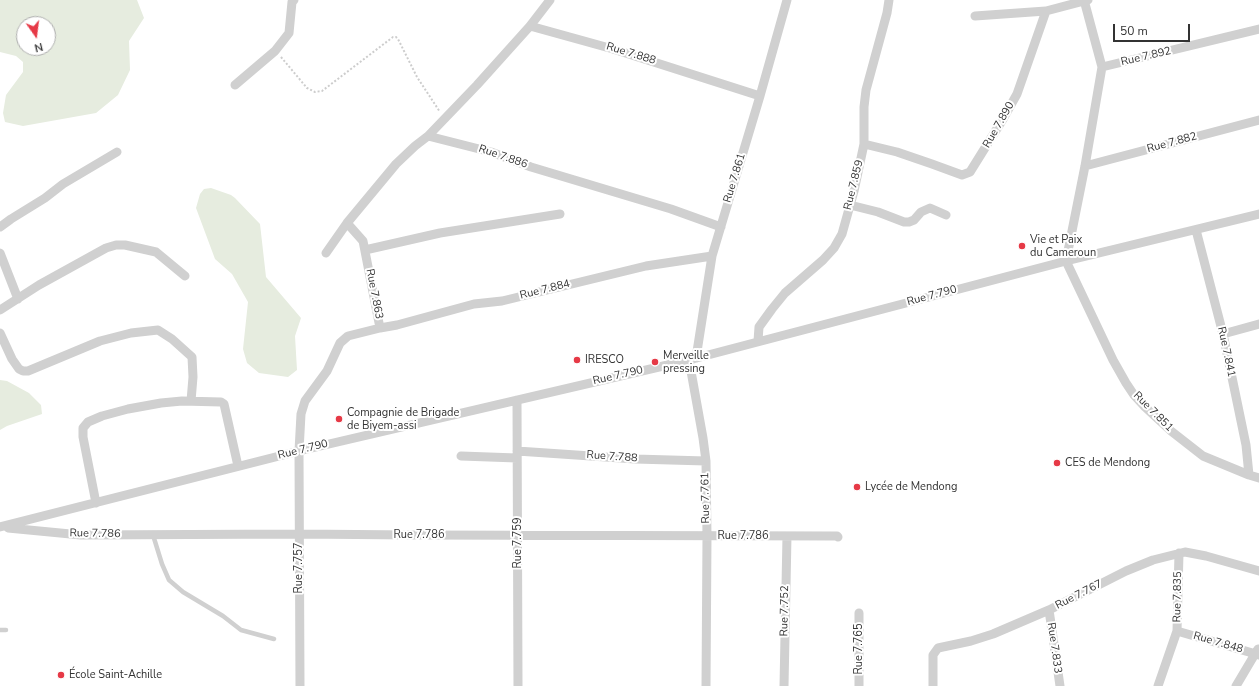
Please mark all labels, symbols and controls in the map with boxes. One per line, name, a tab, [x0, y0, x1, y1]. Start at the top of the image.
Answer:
north arrow	[16, 16, 56, 56]
scale bar	[1115, 16, 1192, 42]
text: 50 m	[1120, 23, 1148, 39]
text: N	[33, 39, 45, 55]
street label: Rue 7.888	[605, 40, 657, 68]
street label: Rue 7.892	[1120, 45, 1172, 69]
street label: Rue 7.890	[981, 100, 1017, 150]
street label: Rue 7.882	[1146, 130, 1198, 156]
street label: Rue 7.886	[477, 142, 529, 172]
street label: Rue 7.861	[721, 152, 749, 204]
street label: Rue 7.859	[841, 159, 867, 211]
place label: Vie et Paix du Cameroun	[1030, 233, 1096, 259]
marker: Vie et Paix du Cameroun	[1017, 241, 1027, 251]
street label: Rue 7.863	[363, 268, 385, 320]
street label: Rue 7.884	[519, 277, 571, 303]
street label: Rue 7.790	[906, 283, 958, 309]
street label: Rue 7.841	[1214, 326, 1238, 378]
place label: Merveille pressing	[663, 349, 709, 375]
place label: IRESCO	[585, 353, 624, 367]
marker: IRESCO	[572, 355, 582, 365]
marker: Merveille pressing	[650, 357, 660, 367]
street label: Rue 7.790	[592, 364, 644, 388]
street label: Rue 7.851	[1130, 389, 1176, 435]
place label: Compagnie de Brigade de Biyem-assi	[347, 406, 459, 432]
marker: Compagnie de Brigade de Biyem-assi	[334, 414, 344, 424]
street label: Rue 7.790	[277, 437, 329, 463]
street label: Rue 7.788	[586, 449, 638, 465]
place label: CES de Mendong	[1065, 456, 1150, 470]
marker: CES de Mendong	[1052, 458, 1062, 468]
street label: Rue 7.761	[699, 472, 713, 524]
place label: Lycée de Mendong	[865, 480, 957, 494]
marker: Lycée de Mendong	[852, 482, 862, 492]
street label: Rue 7.759	[511, 517, 525, 569]
street label: Rue 7.786	[69, 527, 121, 541]
street label: Rue 7.786	[393, 528, 445, 542]
street label: Rue 7.786	[717, 529, 769, 543]
street label: Rue 7.757	[292, 542, 306, 594]
street label: Rue 7.835	[1171, 571, 1185, 623]
street label: Rue 7.767	[1053, 578, 1105, 612]
street label: Rue 7.752	[778, 585, 792, 637]
street label: Rue 7.833	[1044, 622, 1064, 674]
street label: Rue 7.765	[852, 623, 866, 675]
street label: Rue 7.848	[1192, 630, 1244, 656]
place label: École Saint-Achille	[69, 668, 162, 682]
marker: École Saint-Achille	[56, 670, 66, 680]

